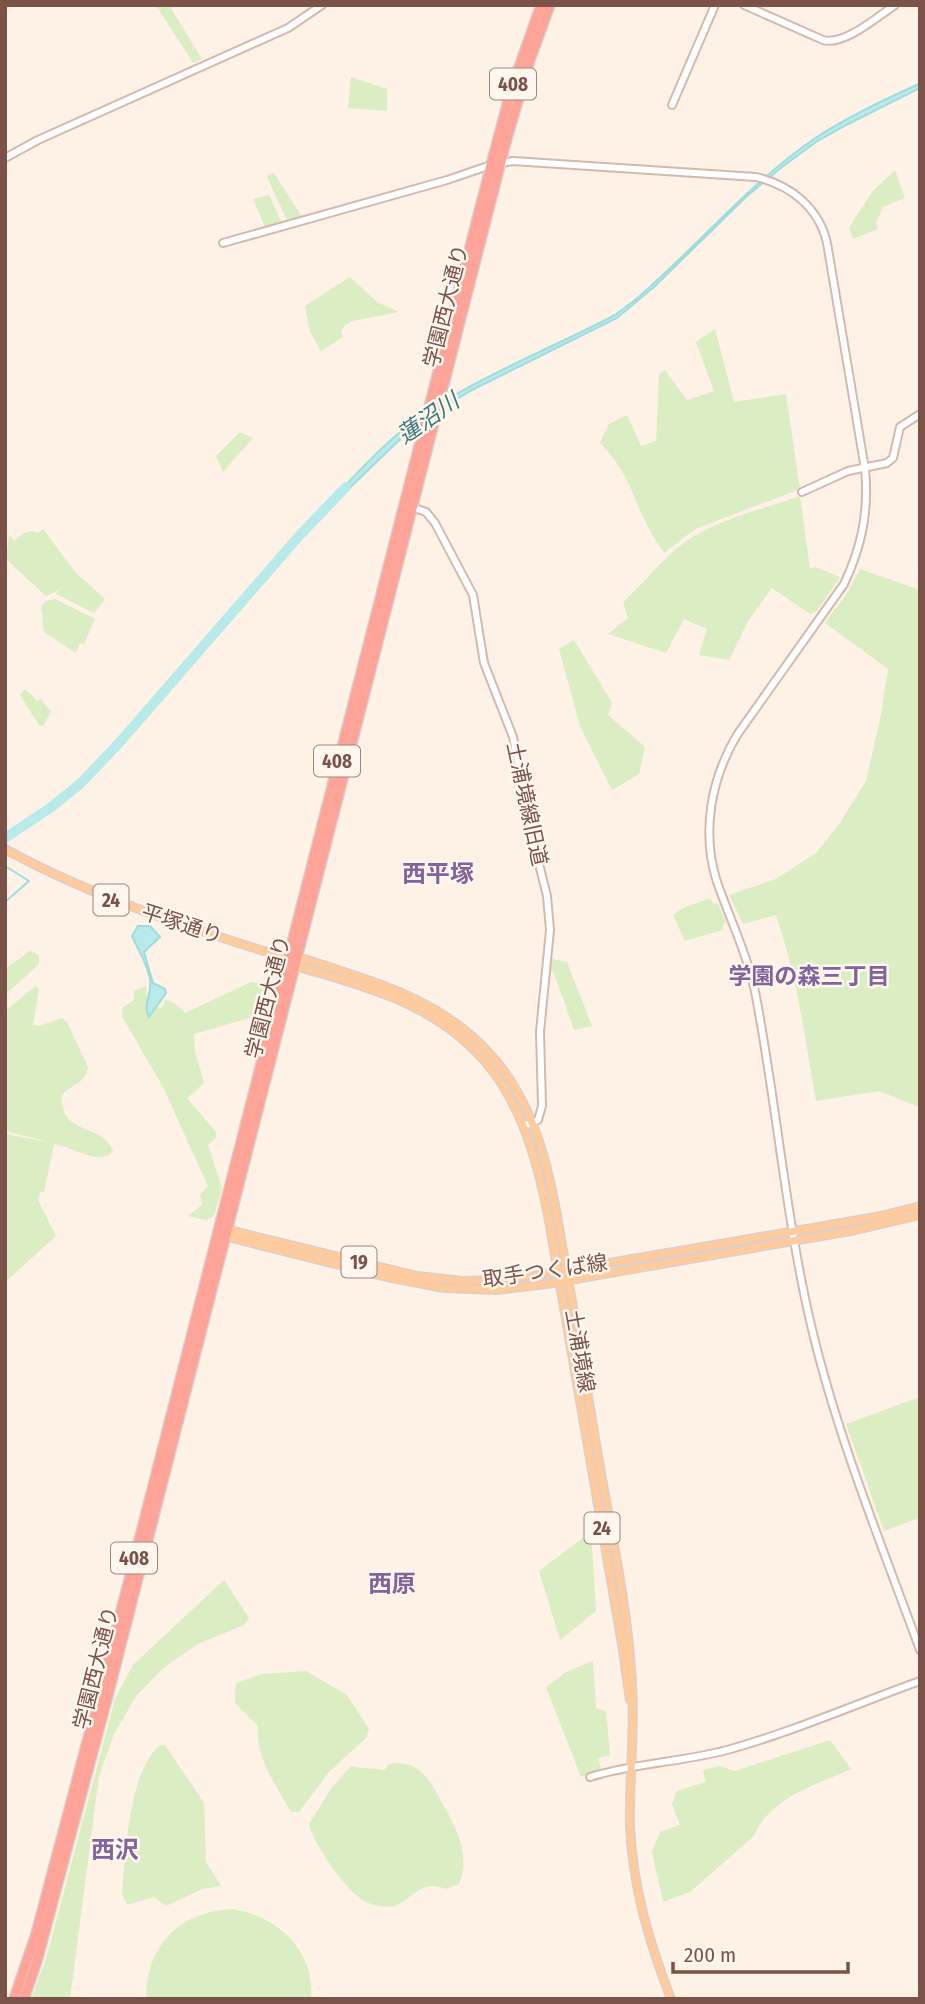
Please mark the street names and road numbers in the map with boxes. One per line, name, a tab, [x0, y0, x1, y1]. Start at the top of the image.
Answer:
road number: 408	[490, 68, 536, 100]
street label: 学園西大通り	[418, 242, 474, 370]
street label: 土浦境線旧道	[501, 740, 553, 868]
road number: 408	[314, 746, 360, 776]
road number: 24	[94, 885, 128, 916]
street label: 平塚通り	[138, 899, 226, 949]
street label: 学園西大通り	[240, 933, 296, 1061]
road number: 19	[342, 1246, 376, 1278]
street label: 取手つくば線	[481, 1249, 609, 1293]
street label: 土浦境線	[560, 1307, 600, 1395]
road number: 24	[584, 1512, 620, 1544]
road number: 408	[111, 1542, 157, 1574]
street label: 学園西大通り	[68, 1604, 124, 1732]

